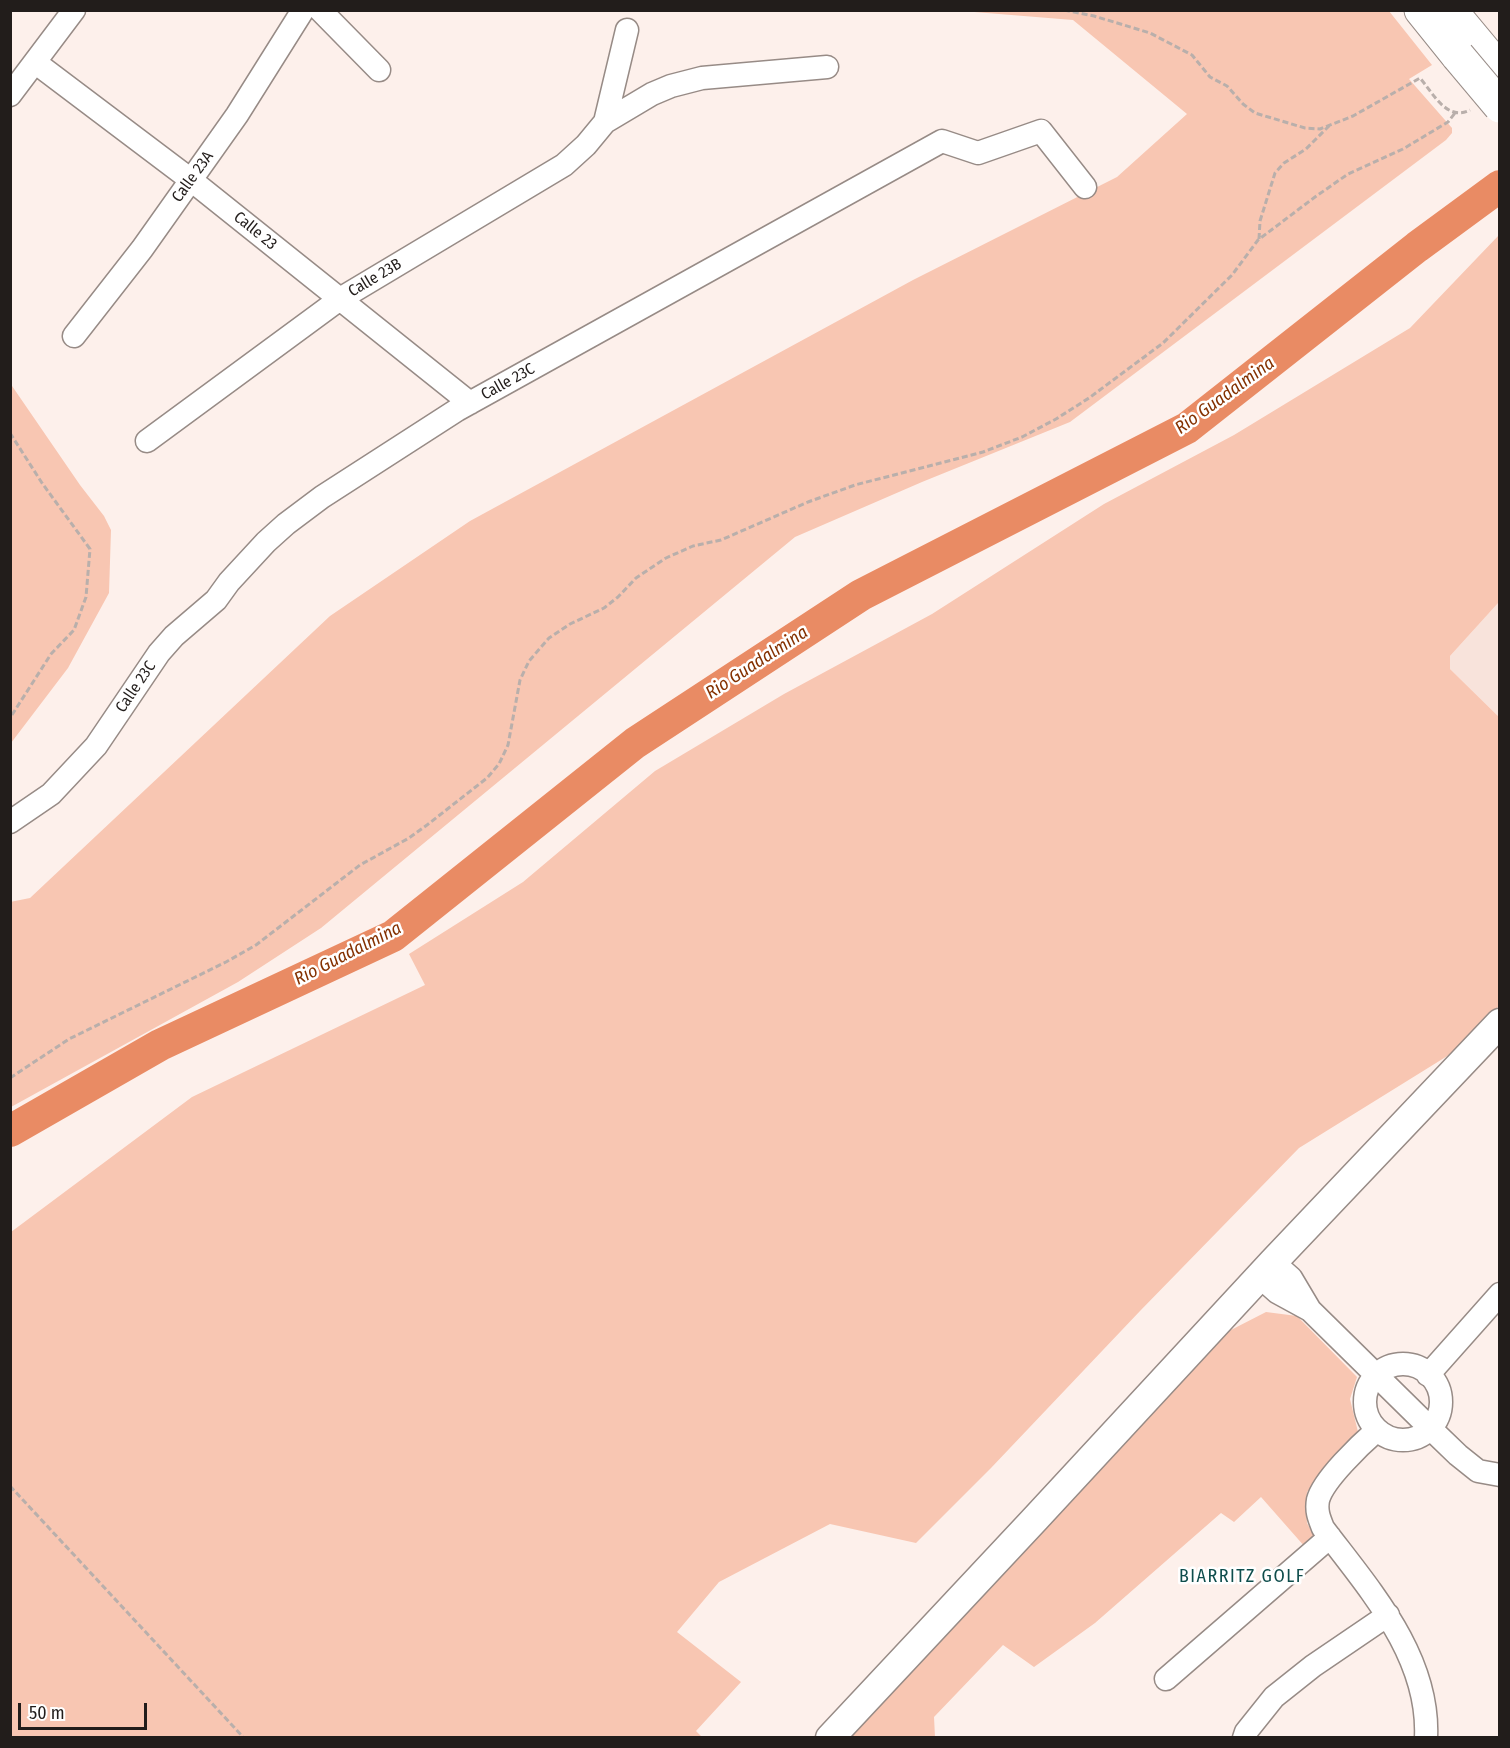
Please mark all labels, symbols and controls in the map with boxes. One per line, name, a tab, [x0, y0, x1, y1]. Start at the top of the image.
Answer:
street label: Calle 23A	[168, 148, 218, 206]
street label: Calle 23	[230, 208, 280, 254]
street label: Calle 23B	[345, 255, 405, 301]
water label: Rio Guadalmina	[1171, 353, 1279, 439]
street label: Calle 23C	[478, 360, 538, 404]
water label: Rio Guadalmina	[702, 622, 812, 704]
street label: Calle 23C	[112, 658, 160, 716]
water label: Rio Guadalmina	[291, 918, 405, 990]
district label: BIARRITZ GOLF	[1179, 1566, 1305, 1588]
scale bar	[21, 1691, 150, 1729]
text: 50 m	[29, 1702, 65, 1724]

